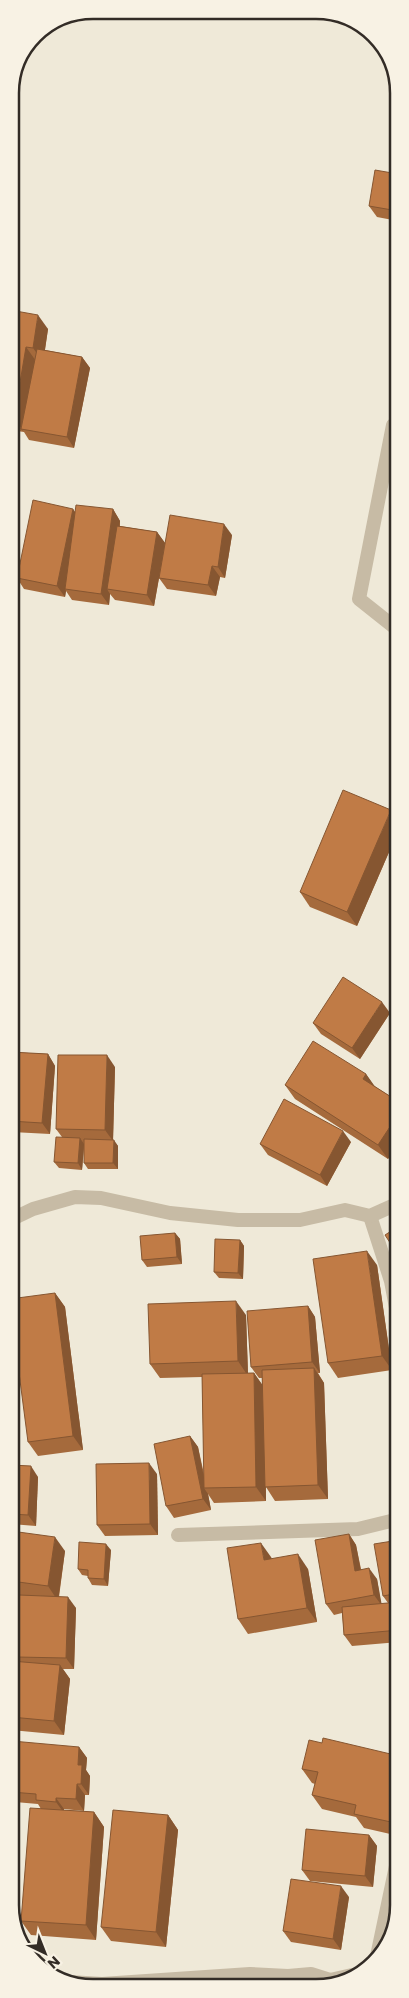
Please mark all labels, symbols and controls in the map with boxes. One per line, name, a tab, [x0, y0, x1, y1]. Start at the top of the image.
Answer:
north arrow	[20, 1928, 70, 1978]
text: N	[43, 1952, 65, 1973]

